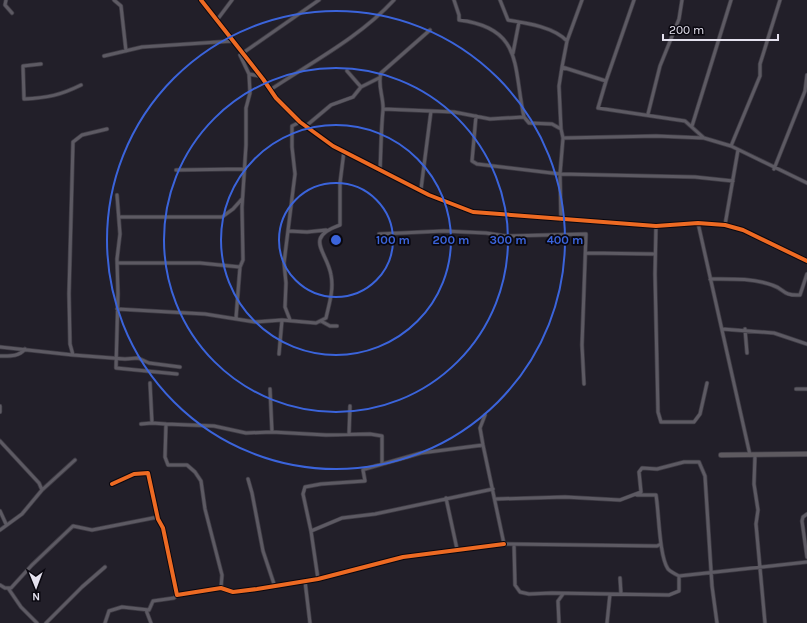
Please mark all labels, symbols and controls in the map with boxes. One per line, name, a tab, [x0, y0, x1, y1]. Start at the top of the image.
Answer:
scale bar	[663, 16, 778, 42]
text: 200 m	[669, 23, 704, 37]
centre of rings	[329, 233, 343, 247]
text: 100 m	[376, 233, 410, 247]
text: 200 m	[433, 233, 469, 247]
text: 300 m	[489, 233, 527, 247]
text: 400 m	[547, 233, 583, 247]
north arrow	[16, 567, 56, 607]
text: N	[32, 590, 40, 603]

